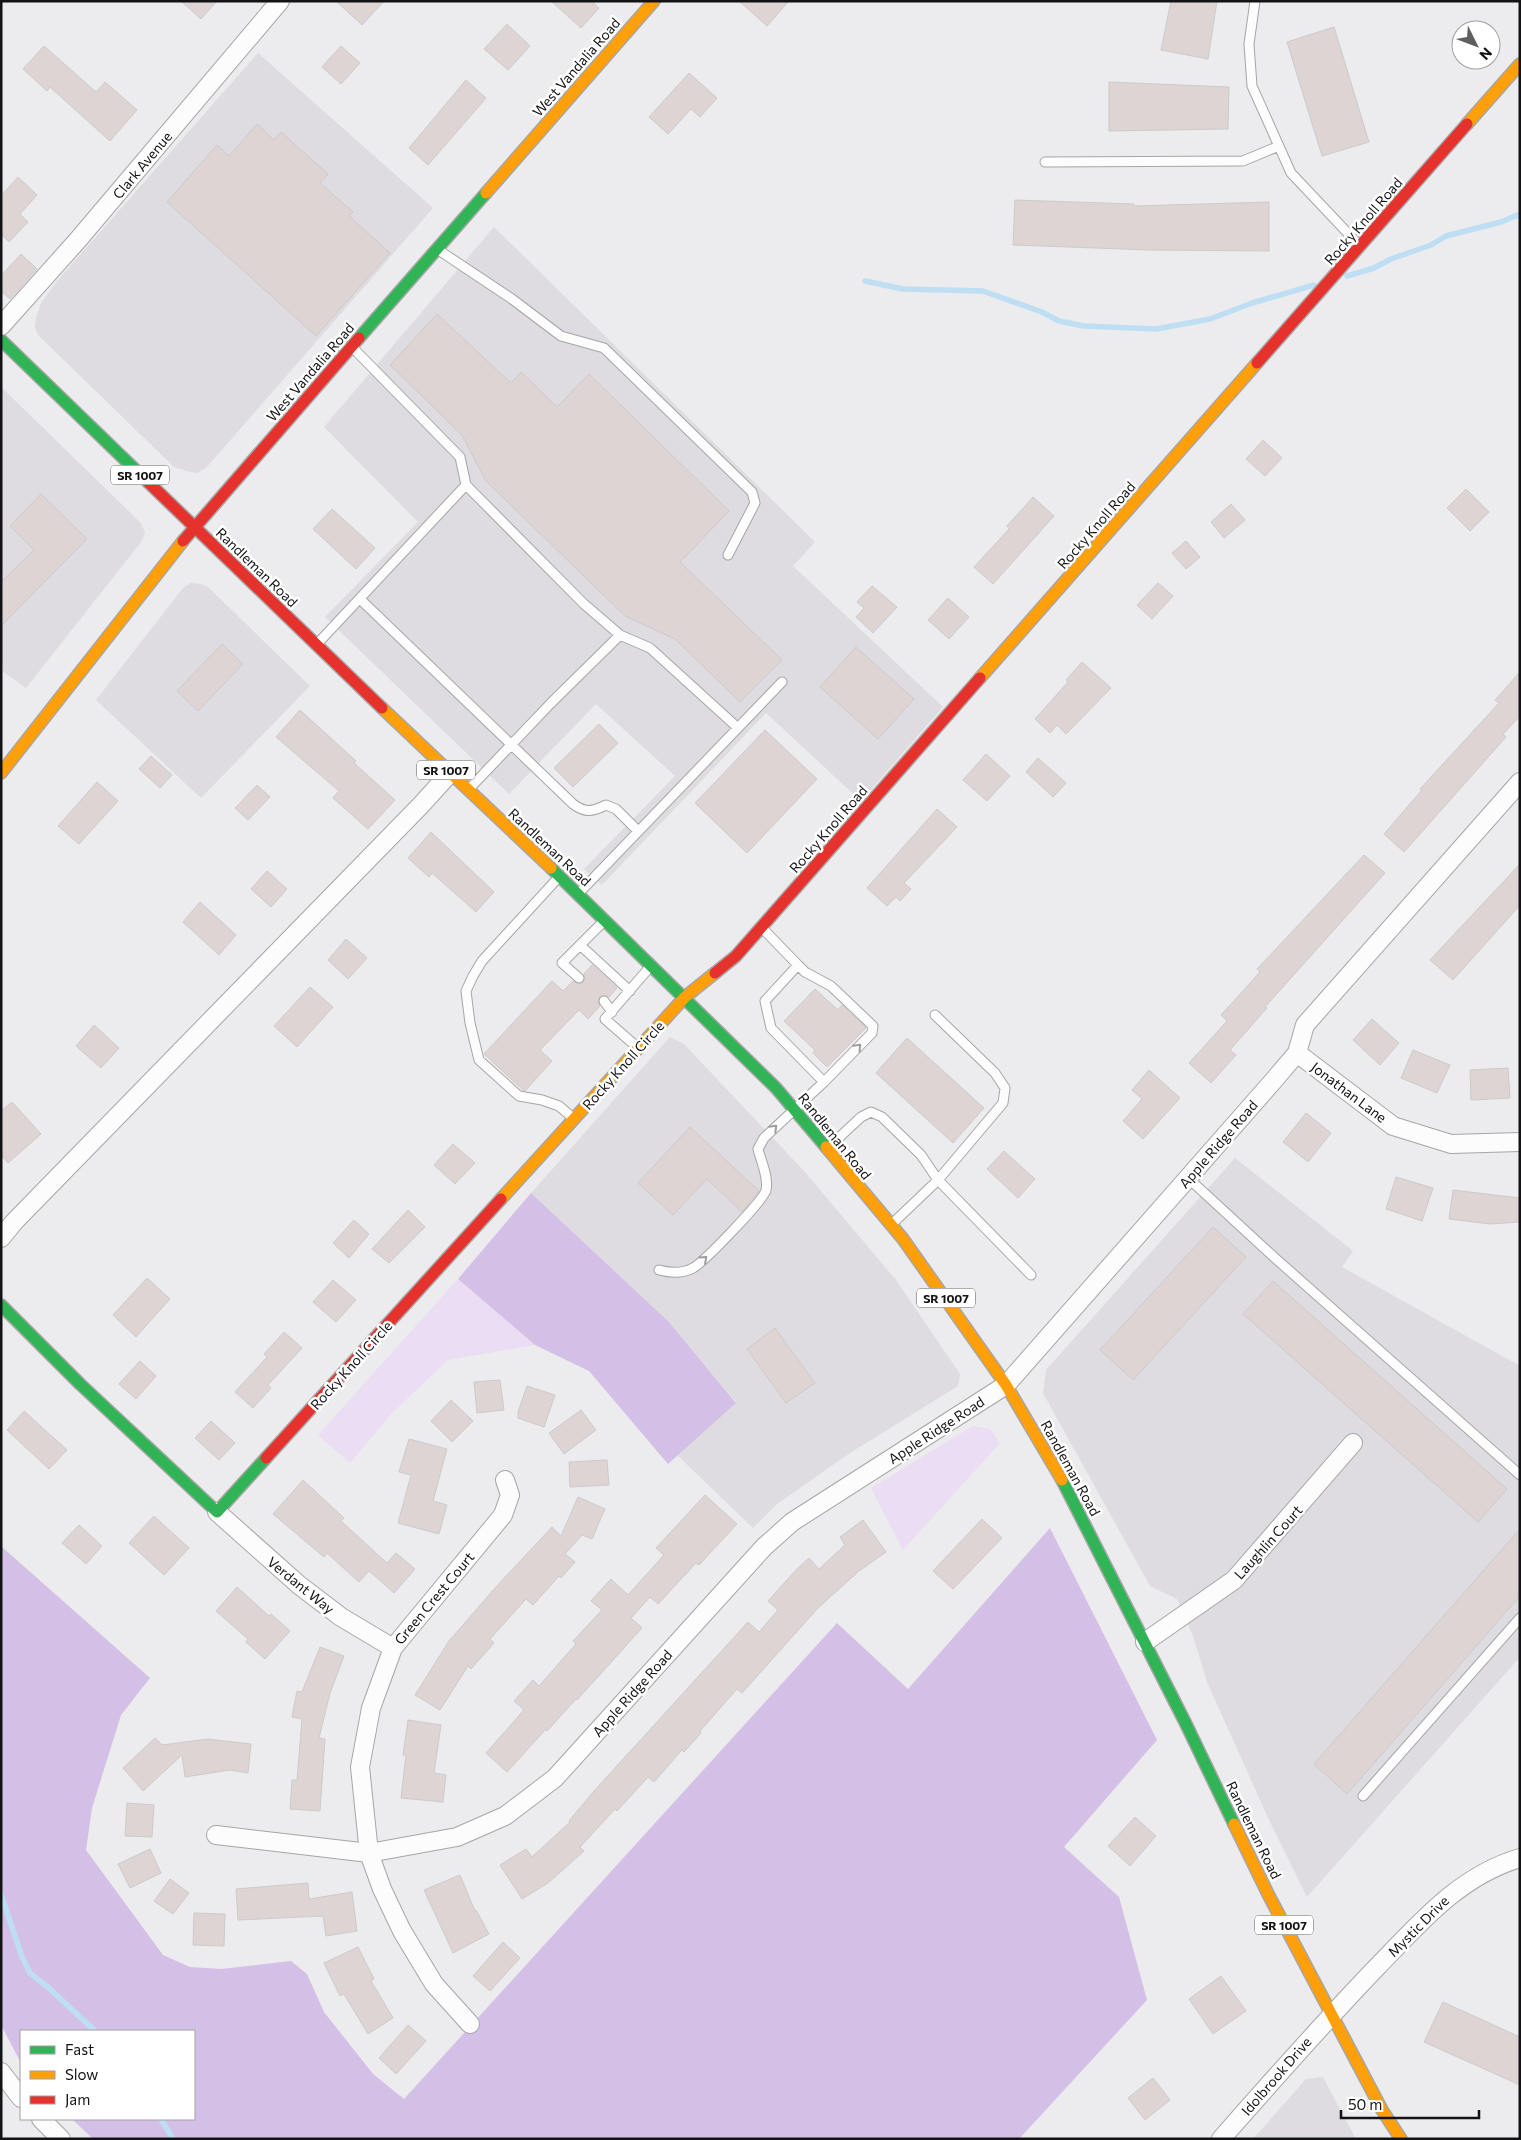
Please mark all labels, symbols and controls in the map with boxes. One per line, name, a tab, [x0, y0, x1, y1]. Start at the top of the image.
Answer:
street label: West Vandalia Road	[529, 14, 623, 120]
north arrow	[1451, 20, 1501, 70]
text: N	[1476, 44, 1496, 64]
street label: Clark Avenue	[109, 128, 175, 202]
street label: Rocky Knoll Road	[1321, 174, 1405, 268]
street label: West Vandalia Road	[263, 319, 357, 425]
road number: SR 1007	[111, 466, 169, 484]
street label: Rocky Knoll Road	[1054, 478, 1138, 572]
street label: Randleman Road	[213, 524, 301, 610]
road number: SR 1007	[417, 760, 475, 780]
street label: Rocky Knoll Road	[786, 782, 870, 876]
street label: Randleman Road	[505, 804, 595, 890]
street label: Rocky Knoll Circle	[579, 1017, 667, 1113]
one-way arrow	[852, 1044, 861, 1053]
street label: Jonathan Lane	[1308, 1058, 1390, 1126]
street label: Randleman Road	[795, 1089, 875, 1183]
street label: Apple Ridge Road	[1175, 1096, 1261, 1192]
one-way arrow	[768, 1125, 777, 1134]
one-way arrow	[698, 1256, 707, 1265]
road number: SR 1007	[917, 1289, 975, 1308]
street label: Rocky Knoll Circle	[307, 1317, 395, 1413]
street label: Apple Ridge Road	[885, 1393, 987, 1467]
street label: Randleman Road	[1038, 1417, 1104, 1519]
street label: Laughlin Court	[1230, 1501, 1306, 1583]
street label: Green Crest Court	[390, 1548, 478, 1648]
street label: Verdant Way	[264, 1553, 338, 1617]
street label: Apple Ridge Road	[589, 1646, 675, 1740]
street label: Randleman Road	[1223, 1778, 1285, 1882]
street label: Mystic Drive	[1384, 1892, 1452, 1960]
road number: SR 1007	[1255, 1916, 1313, 1934]
legend	[20, 2030, 195, 2120]
street label: Idolbrook Drive	[1237, 2033, 1315, 2119]
text: Fast	[65, 2040, 94, 2058]
text: Slow	[65, 2065, 98, 2083]
scale bar	[1341, 2088, 1478, 2120]
text: Jam	[65, 2090, 90, 2108]
text: 50 m	[1348, 2095, 1382, 2113]

